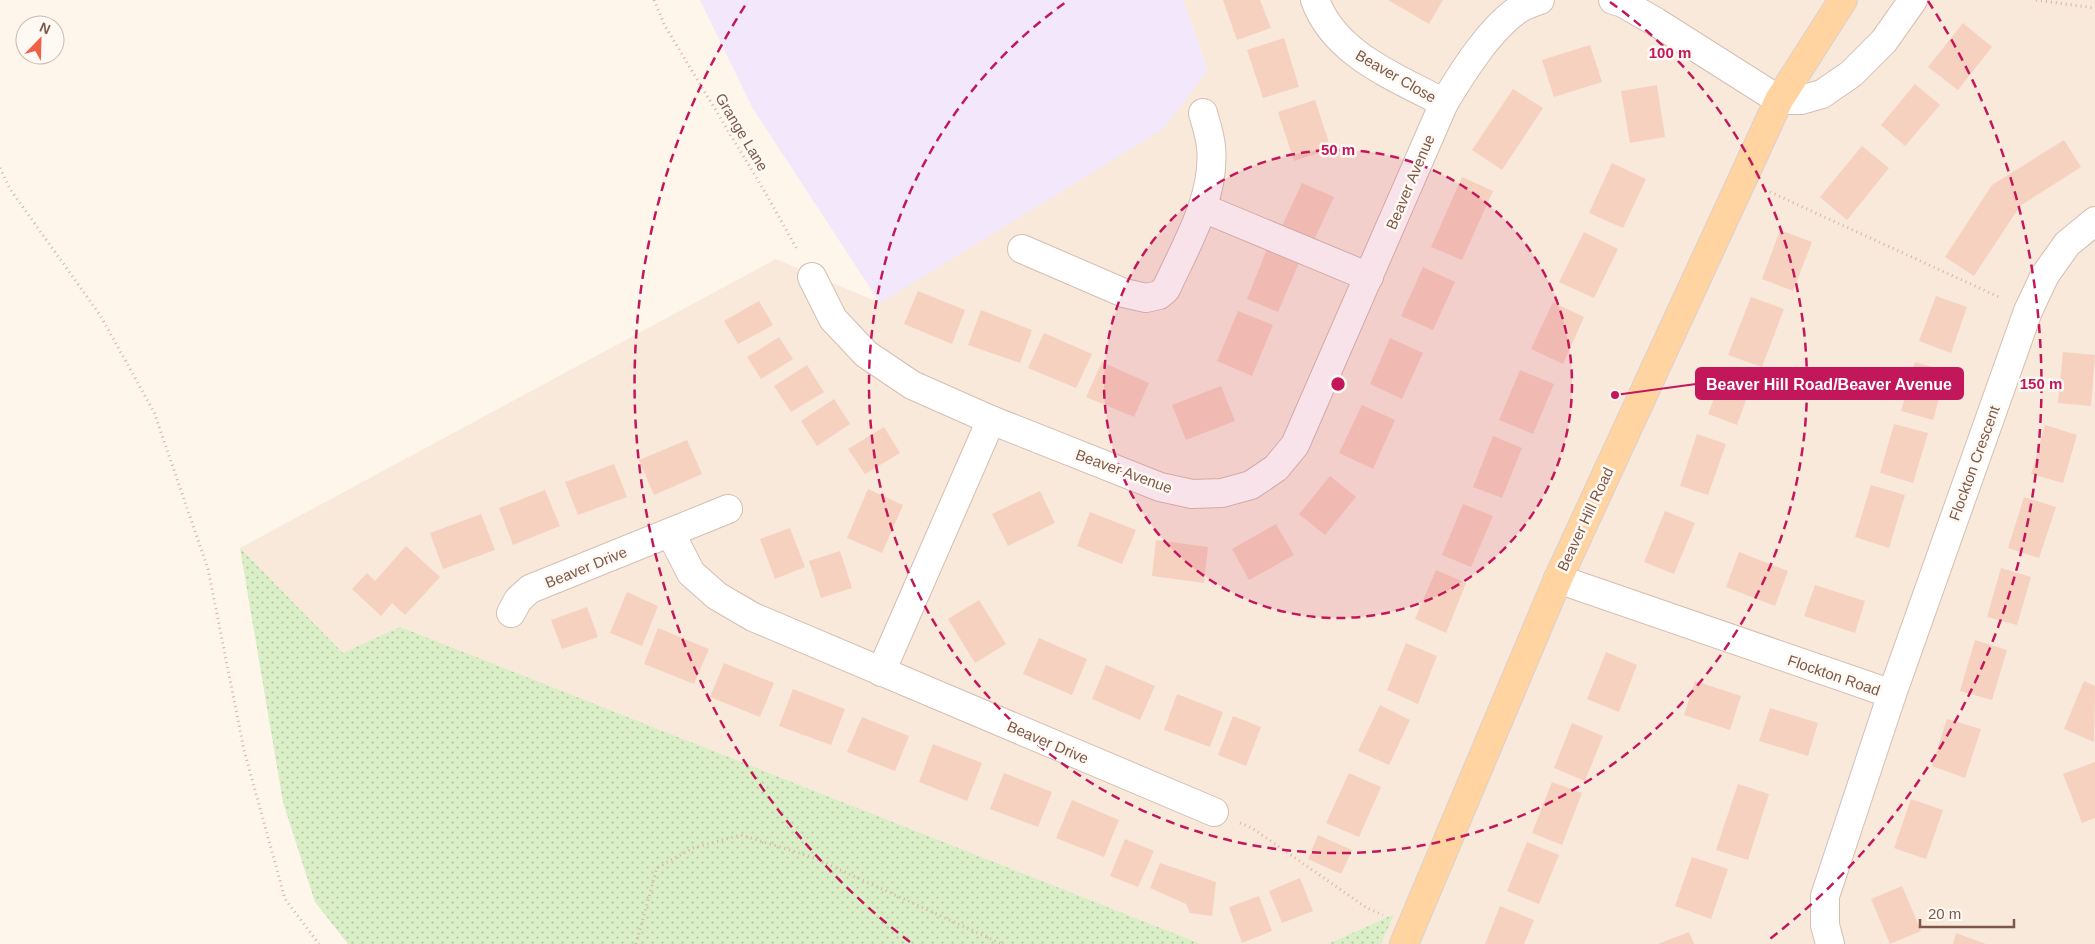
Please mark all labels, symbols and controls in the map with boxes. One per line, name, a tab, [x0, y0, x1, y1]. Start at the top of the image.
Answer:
north arrow	[15, 15, 65, 65]
text: N	[37, 19, 53, 37]
text: 100 m	[1649, 44, 1691, 61]
street label: Beaver Close	[1353, 46, 1439, 106]
street label: Grange Lane	[712, 90, 772, 174]
street label: Beaver Avenue	[1382, 132, 1438, 232]
text: 50 m	[1321, 141, 1355, 158]
callout: Beaver Hill Road/Beaver Avenue	[1696, 368, 1963, 399]
centre of rings	[1329, 375, 1347, 393]
text: 150 m	[2020, 375, 2062, 392]
text: Beaver Hill Road/Beaver Avenue	[1706, 376, 1952, 393]
street label: Flockton Crescent	[1945, 403, 2003, 523]
street label: Beaver Avenue	[1073, 446, 1175, 496]
street label: Beaver Hill Road	[1554, 464, 1616, 574]
street label: Beaver Drive	[543, 543, 629, 591]
street label: Flockton Road	[1786, 651, 1882, 699]
street label: Beaver Drive	[1005, 717, 1091, 767]
scale bar	[1920, 896, 2014, 928]
text: 20 m	[1928, 905, 1961, 922]

